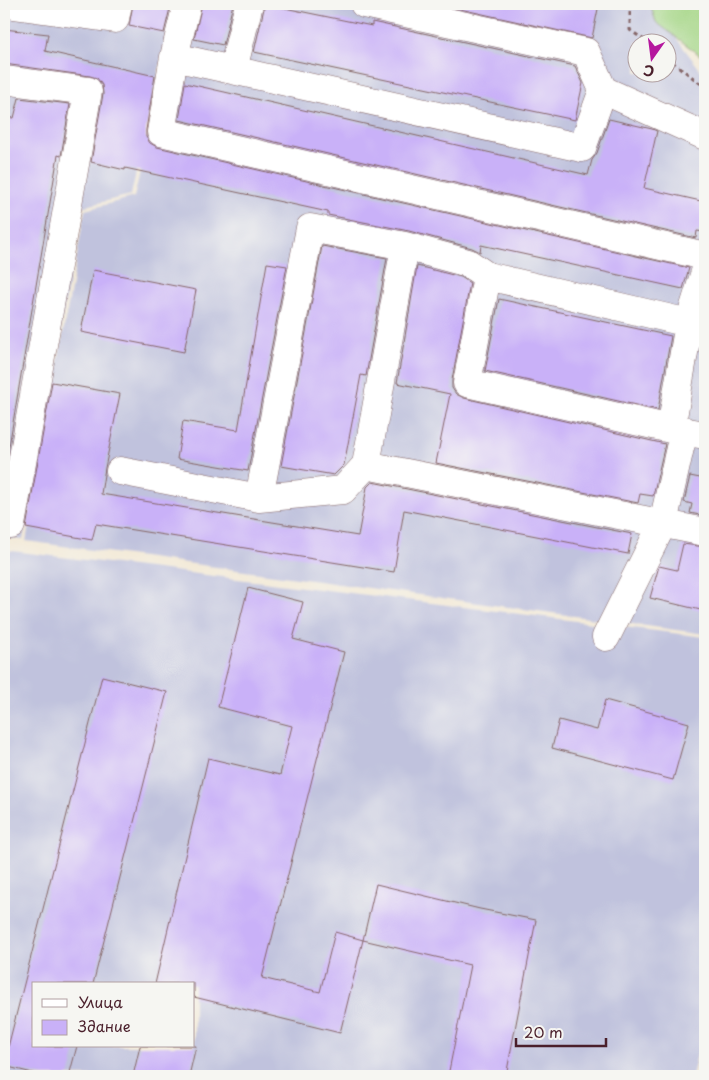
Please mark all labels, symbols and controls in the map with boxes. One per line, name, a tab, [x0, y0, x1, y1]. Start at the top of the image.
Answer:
north arrow	[626, 32, 676, 82]
text: С	[641, 60, 656, 83]
legend	[32, 982, 195, 1048]
text: Улица	[78, 990, 123, 1013]
text: Здание	[78, 1014, 131, 1037]
scale bar	[516, 1015, 606, 1047]
text: 20 m	[524, 1020, 563, 1043]

